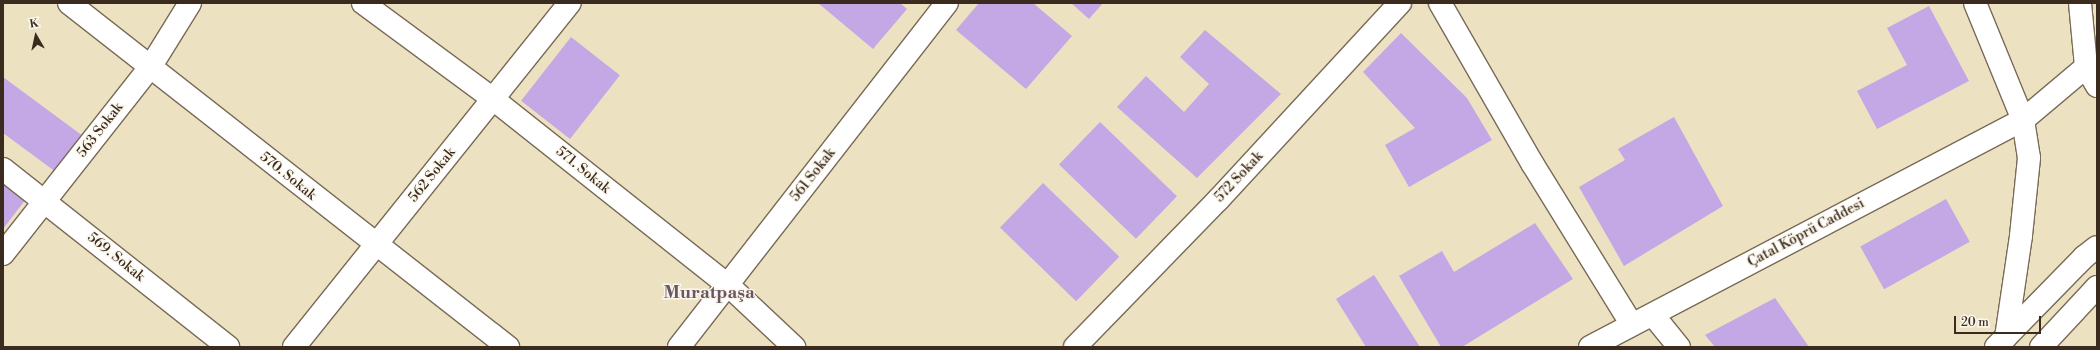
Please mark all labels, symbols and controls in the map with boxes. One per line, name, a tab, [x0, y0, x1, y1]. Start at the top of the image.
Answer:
north arrow	[16, 16, 56, 56]
text: K	[29, 17, 40, 32]
street label: 563 Sokak	[73, 99, 127, 161]
street label: 571. Sokak	[552, 143, 614, 197]
street label: 562 Sokak	[405, 144, 459, 206]
street label: 561 Sokak	[787, 145, 839, 205]
street label: 570. Sokak	[257, 148, 319, 204]
street label: 572 Sokak	[1211, 148, 1267, 206]
street label: Çatal Köprü Caddesi	[1745, 195, 1867, 271]
street label: 569. Sokak	[84, 229, 148, 285]
district label: Muratpaşa	[663, 282, 755, 304]
scale bar	[1956, 308, 2043, 334]
text: 20 m	[1961, 315, 1989, 330]

